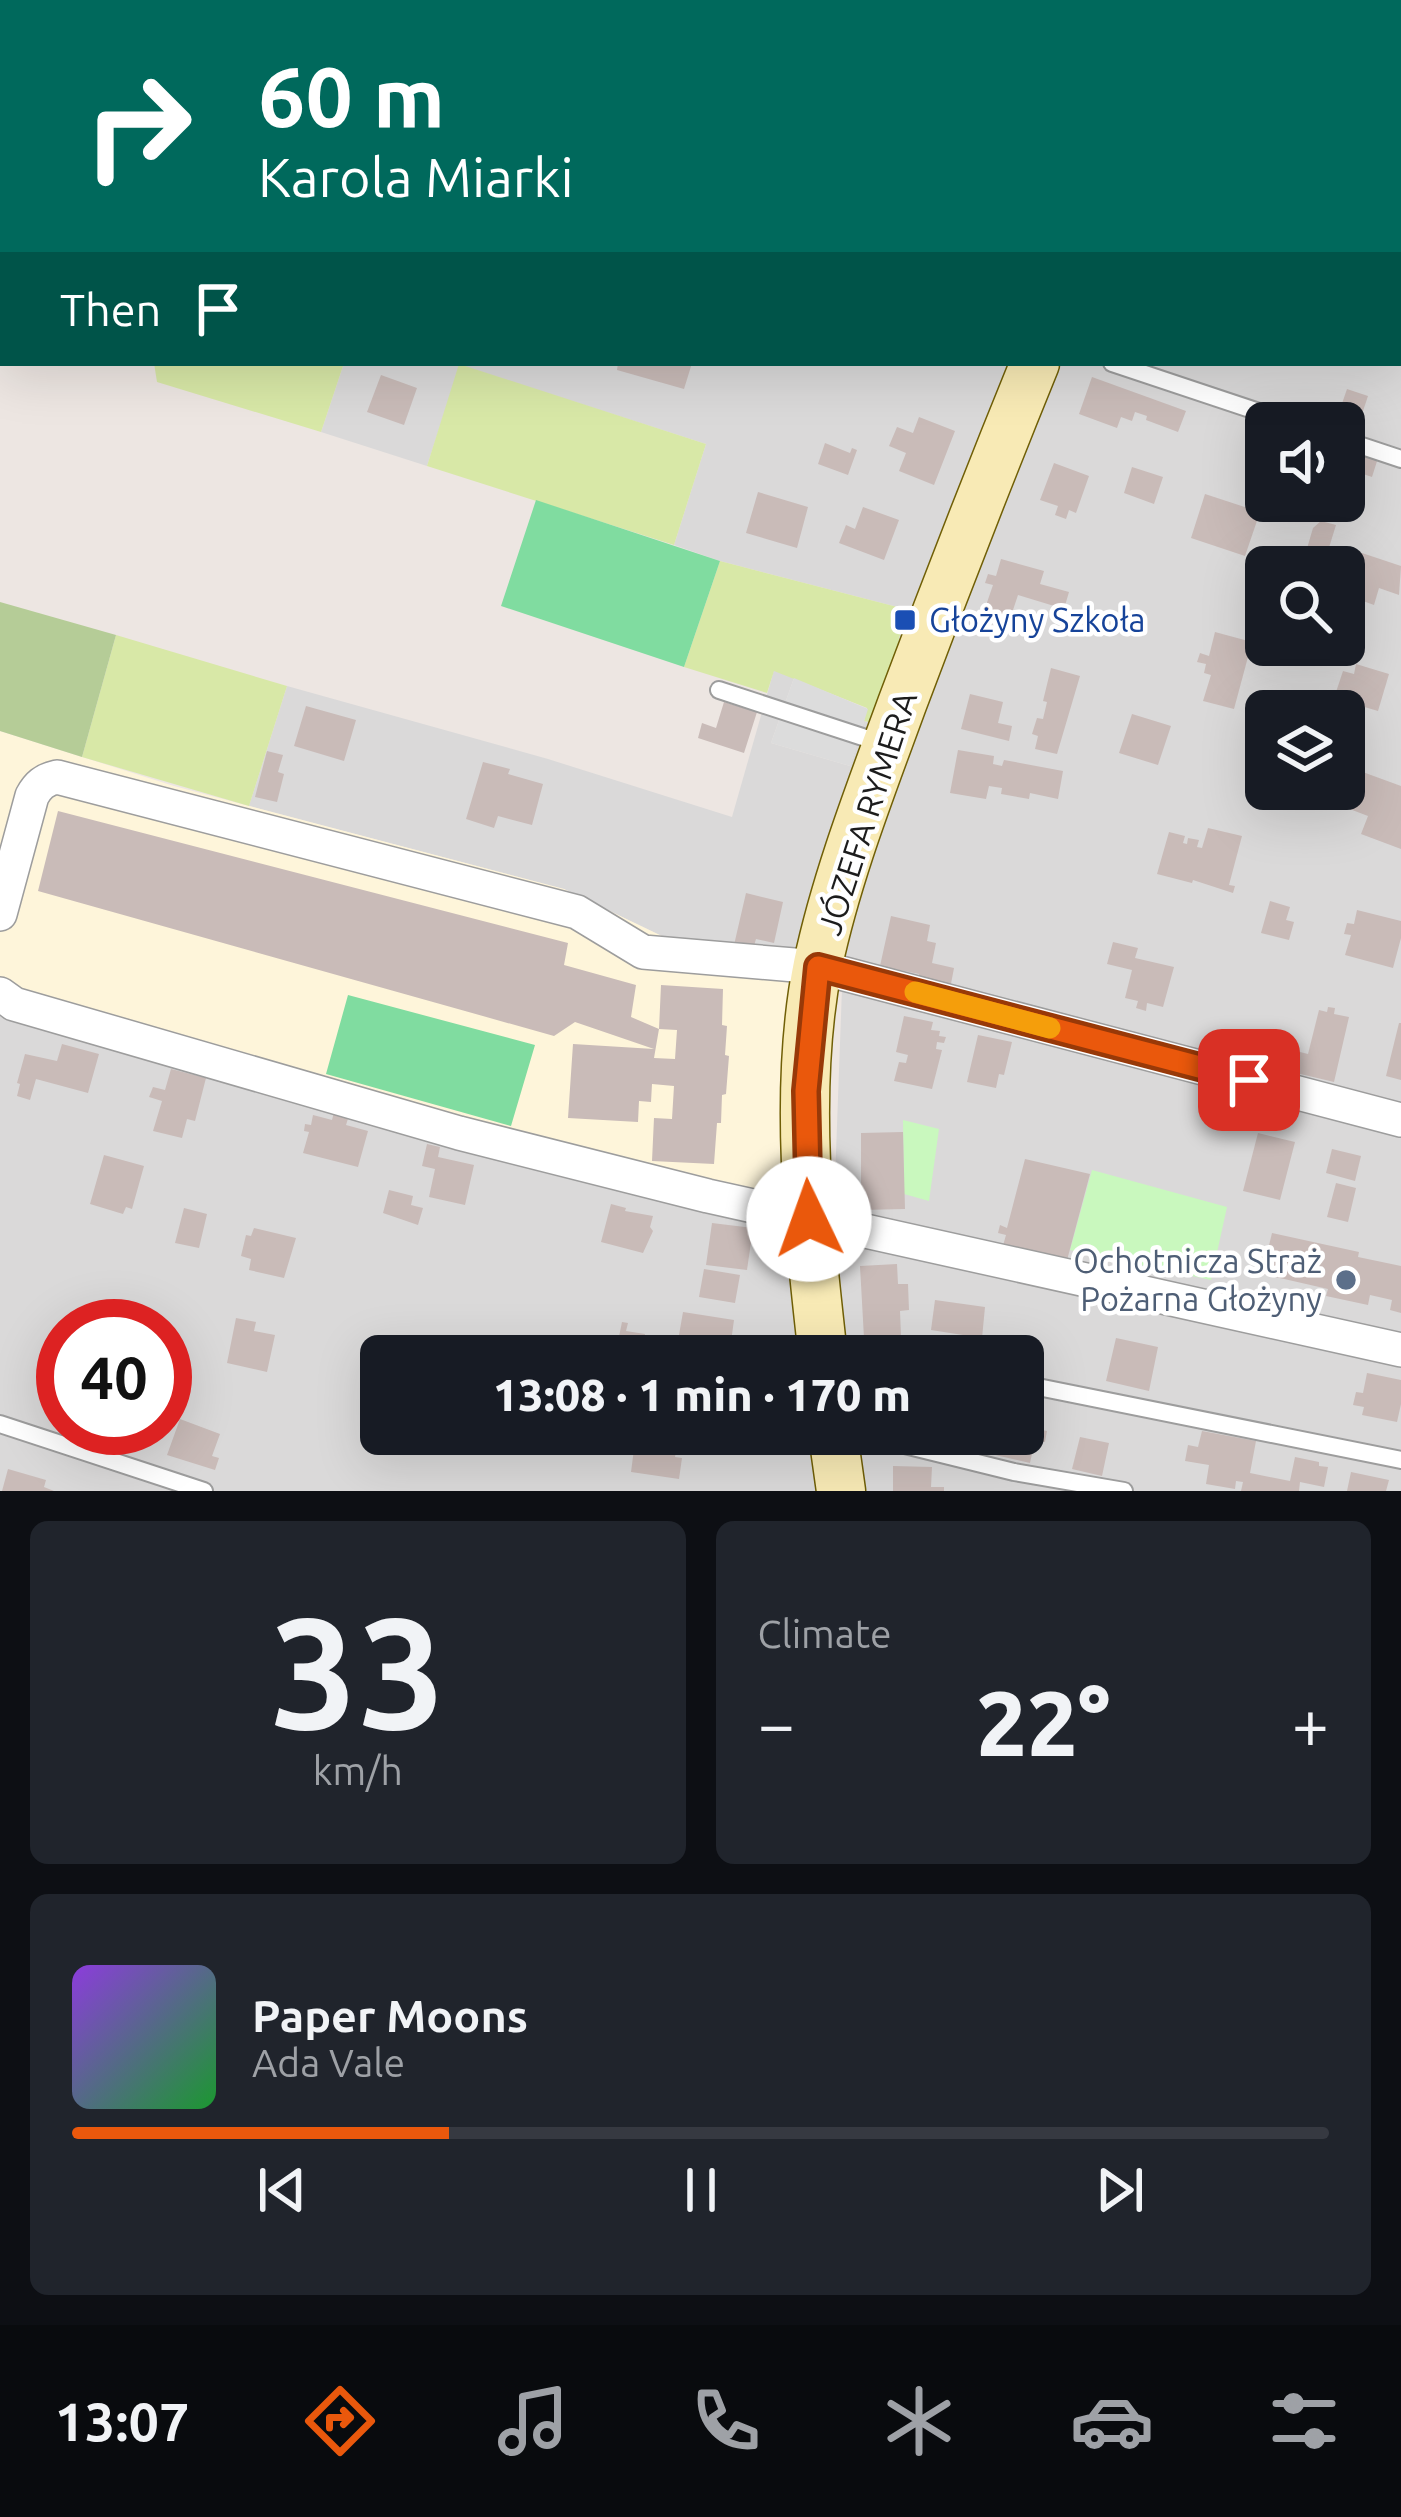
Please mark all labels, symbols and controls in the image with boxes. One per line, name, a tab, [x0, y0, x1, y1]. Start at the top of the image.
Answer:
icon: right	[60, 48, 216, 204]
text: 60 m	[258, 49, 445, 143]
text: Karola Miarki	[258, 147, 574, 207]
icon: arrive	[185, 276, 251, 342]
text: Then	[60, 284, 161, 335]
map controls	[1245, 402, 1365, 810]
button: sound	[1245, 402, 1365, 522]
button: search	[1245, 546, 1365, 666]
place label: Głożyny Szkoła	[929, 601, 1146, 638]
marker: Głożyny Szkoła	[892, 607, 918, 633]
street label: JÓZEFA RYMERA	[808, 685, 923, 939]
button: layers	[1245, 690, 1365, 810]
pin	[1198, 1029, 1300, 1131]
icon: arrive	[1216, 1047, 1282, 1113]
position arrow	[746, 1156, 872, 1282]
place label: Ochotnicza Straż Pożarna Głożyny	[1073, 1242, 1322, 1317]
marker: Ochotnicza Straż Pożarna Głożyny	[1333, 1267, 1359, 1293]
speed limit sign: 40	[36, 1299, 192, 1455]
text: 13:08 · 1 min · 170 m	[493, 1369, 911, 1420]
text: 33	[270, 1584, 446, 1758]
text: Climate	[758, 1612, 892, 1655]
text: 22°	[976, 1672, 1110, 1773]
text: −	[758, 1686, 795, 1760]
text: +	[1292, 1686, 1329, 1760]
text: km/h	[313, 1749, 403, 1792]
text: Paper Moons	[252, 1990, 528, 2041]
text: Ada Vale	[252, 2041, 405, 2084]
icon: previous	[249, 2157, 315, 2223]
icon: pause	[668, 2157, 734, 2223]
icon: next	[1087, 2157, 1153, 2223]
icon: directions	[298, 2379, 382, 2463]
icon: music	[491, 2379, 575, 2463]
icon: phone	[684, 2379, 768, 2463]
icon: climate	[877, 2379, 961, 2463]
icon: car	[1070, 2379, 1154, 2463]
icon: filters	[1262, 2379, 1346, 2463]
text: 13:07	[54, 2391, 190, 2451]

